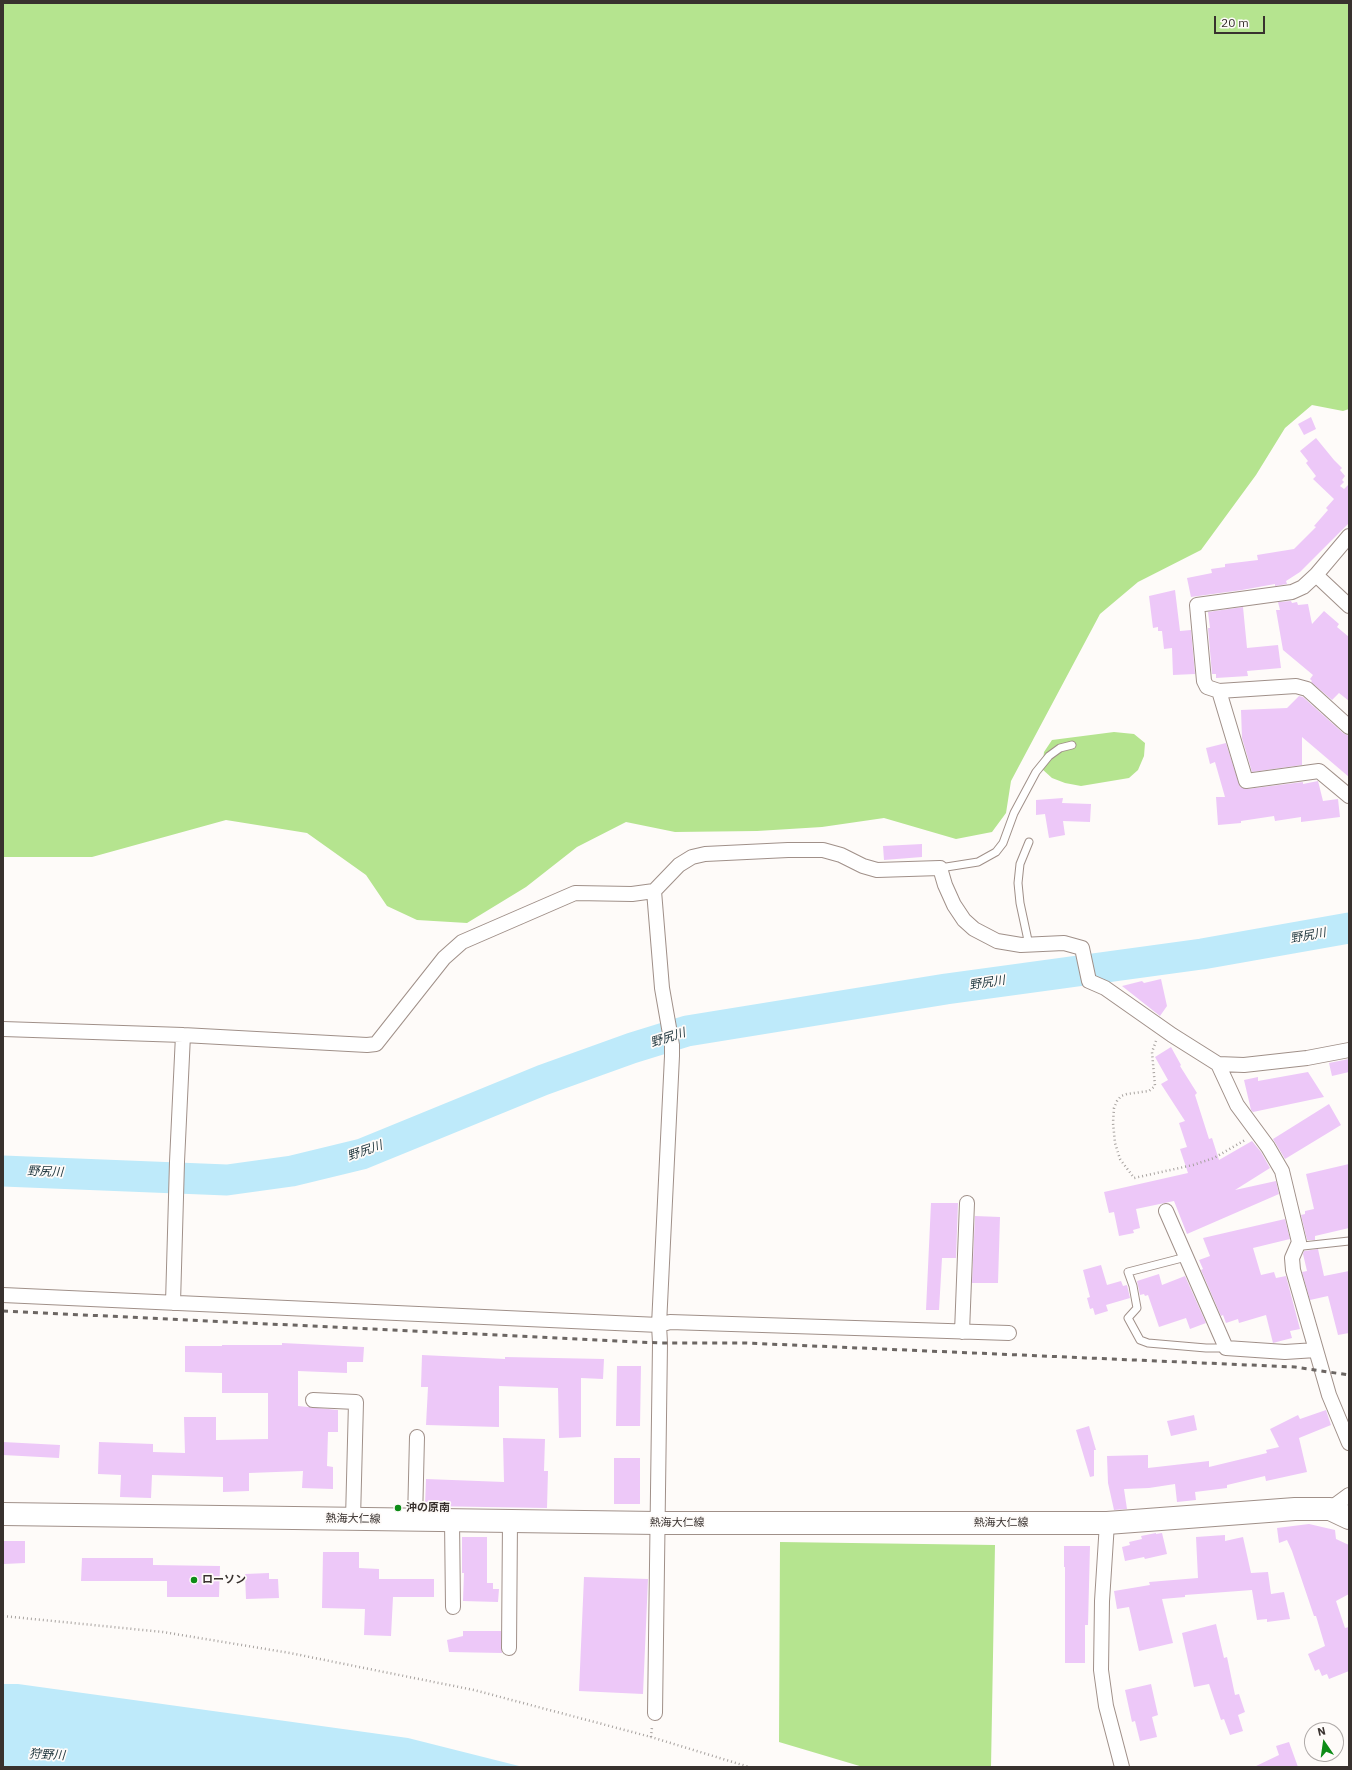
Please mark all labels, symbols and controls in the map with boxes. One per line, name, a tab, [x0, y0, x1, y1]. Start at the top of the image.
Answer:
scale bar	[1216, 8, 1267, 34]
text: 20 m	[1221, 15, 1249, 30]
water label: 野尻川	[1289, 926, 1327, 946]
water label: 野尻川	[968, 973, 1006, 993]
water label: 野尻川	[649, 1026, 687, 1050]
water label: 野尻川	[346, 1138, 384, 1164]
water label: 野尻川	[27, 1164, 63, 1180]
place label: 沖の原南	[406, 1501, 450, 1515]
marker: 沖の原南	[393, 1503, 403, 1513]
street label: 熱海大仁線	[325, 1512, 381, 1526]
street label: 熱海大仁線	[650, 1516, 704, 1530]
street label: 熱海大仁線	[974, 1516, 1028, 1530]
place label: ローソン	[202, 1573, 246, 1587]
marker: ローソン	[189, 1575, 199, 1585]
north arrow	[1304, 1722, 1344, 1762]
text: N	[1316, 1724, 1327, 1739]
water label: 狩野川	[29, 1747, 65, 1763]

